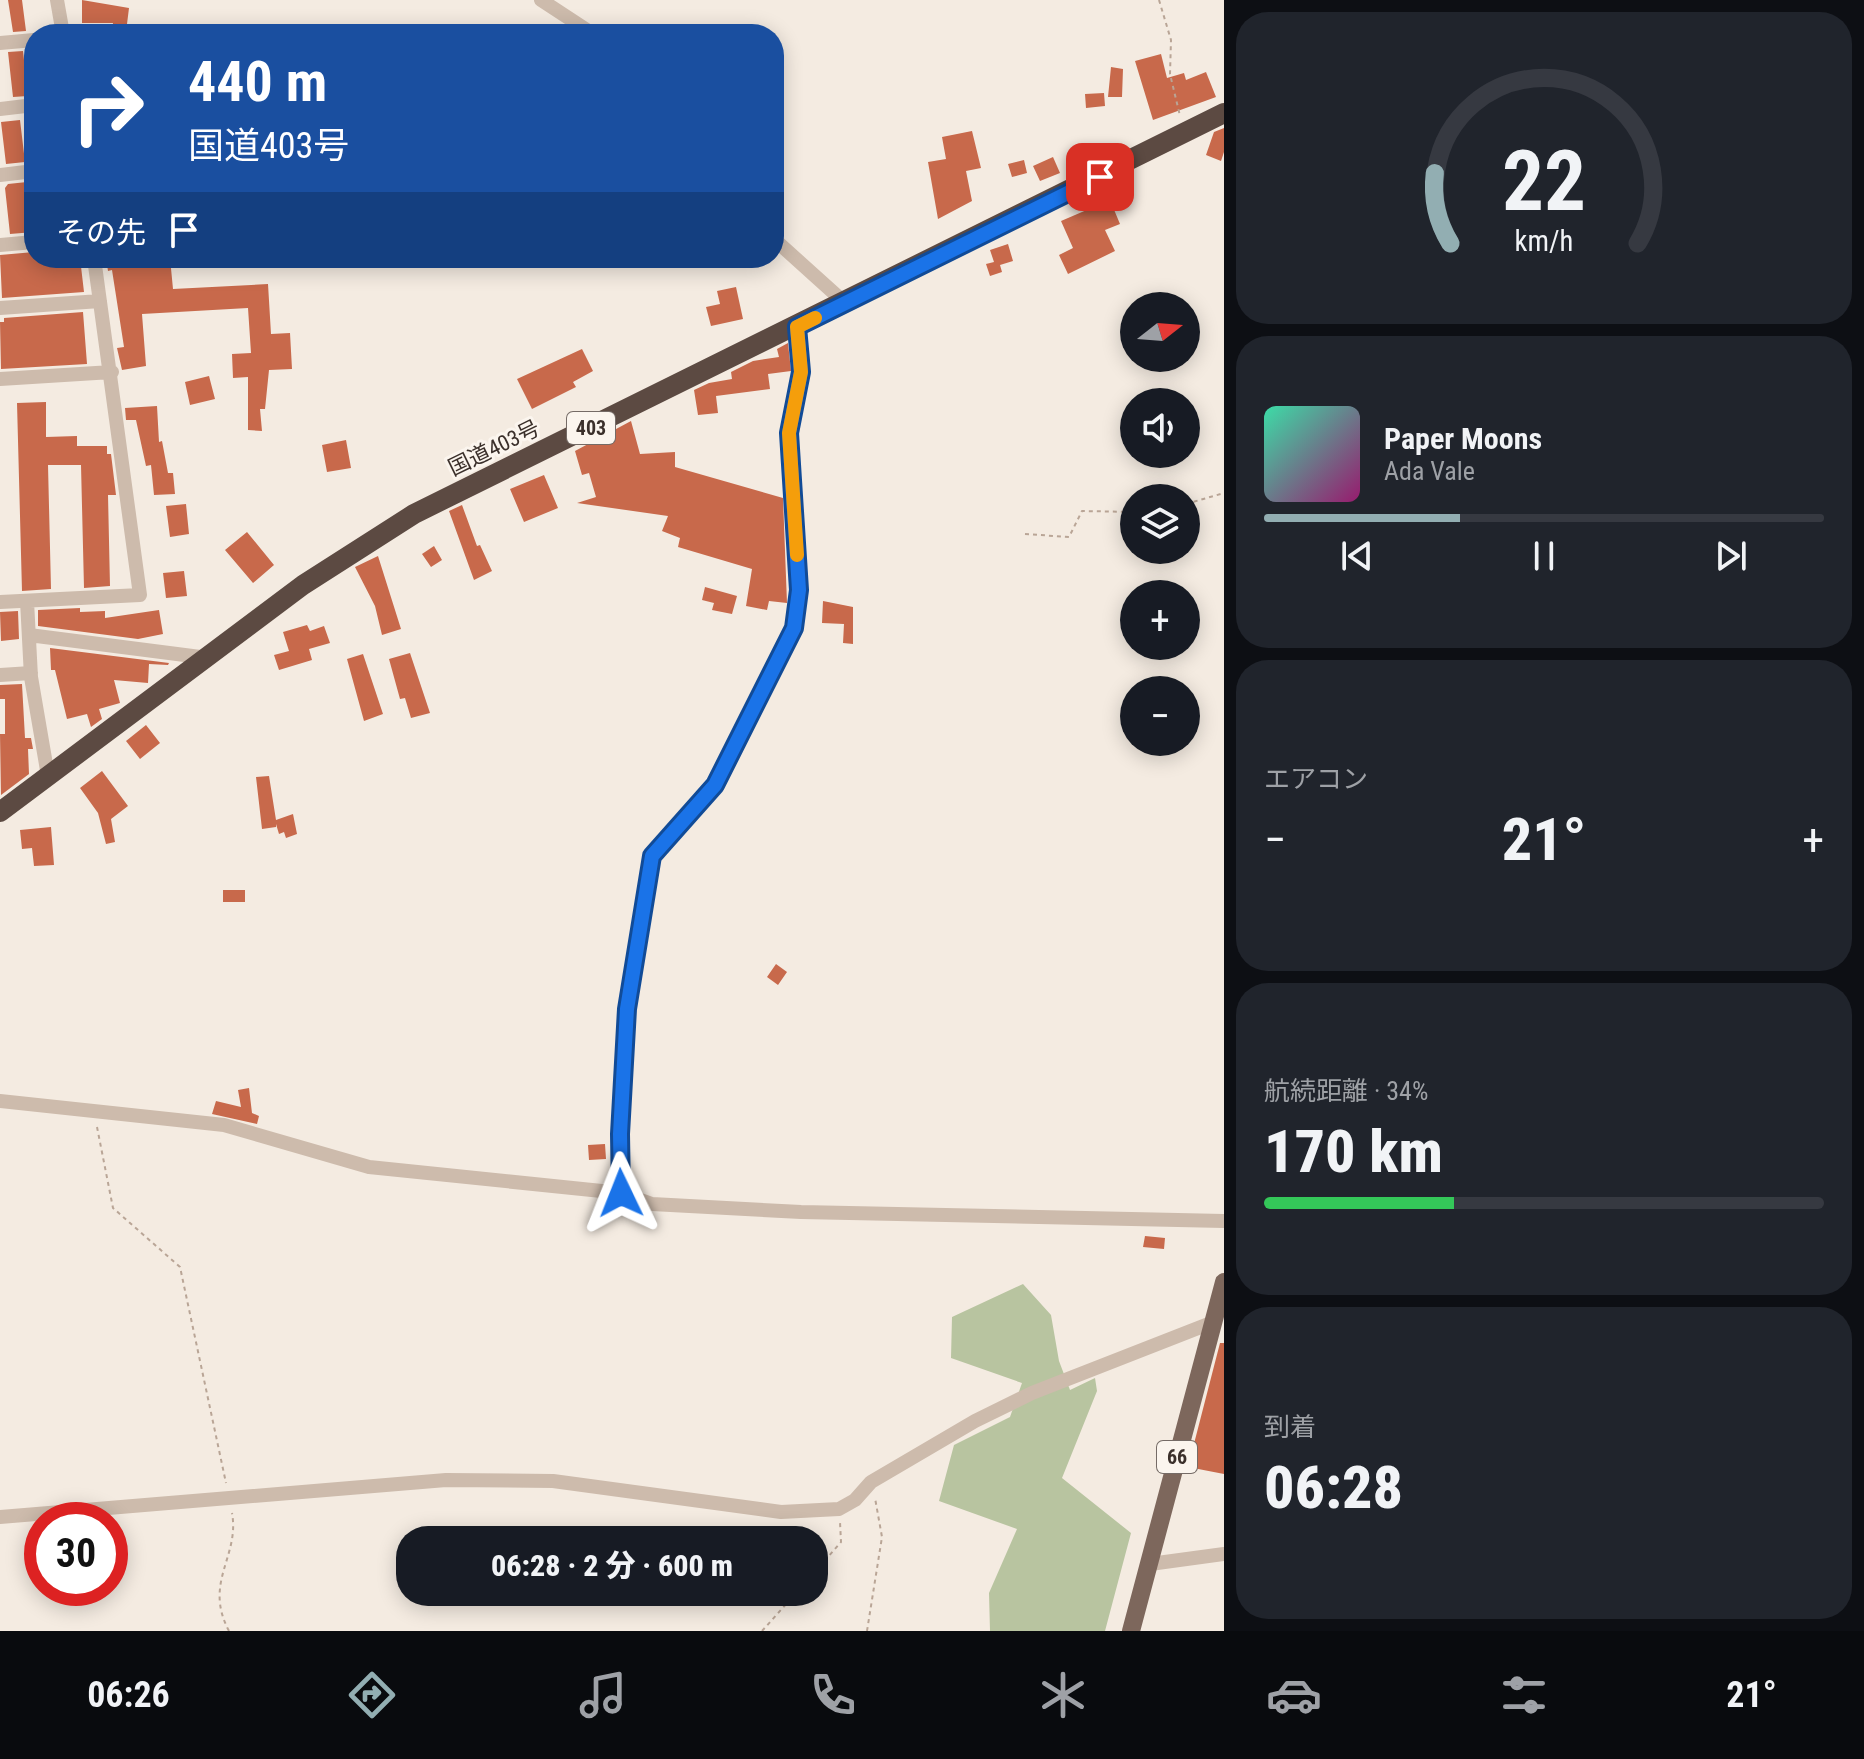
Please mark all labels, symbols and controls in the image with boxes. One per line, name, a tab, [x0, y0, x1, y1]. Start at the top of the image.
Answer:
text: 440 m	[188, 49, 327, 115]
icon: right	[56, 56, 160, 160]
text: 国道403号	[188, 125, 349, 167]
text: 22	[1502, 132, 1586, 229]
pin	[1066, 143, 1134, 211]
icon: arrive	[1078, 155, 1122, 199]
icon: arrive	[162, 208, 206, 252]
text: その先	[56, 215, 146, 250]
text: km/h	[1515, 224, 1573, 258]
north arrow	[1120, 292, 1200, 372]
map controls	[1120, 292, 1200, 756]
button: sound	[1120, 388, 1200, 468]
road number: 403	[567, 412, 615, 444]
street label: 国道403号	[444, 415, 544, 481]
text: Paper Moons	[1384, 421, 1542, 456]
text: Ada Vale	[1384, 456, 1475, 486]
button: layers	[1120, 484, 1200, 564]
icon: previous	[1335, 534, 1379, 578]
icon: pause	[1522, 534, 1566, 578]
icon: next	[1709, 534, 1753, 578]
button: +	[1120, 580, 1200, 660]
button: −	[1120, 676, 1200, 756]
text: エアコン	[1264, 764, 1368, 794]
text: 21°	[1502, 804, 1586, 875]
text: −	[1264, 814, 1286, 866]
text: +	[1802, 814, 1824, 866]
text: 航続距離 · 34%	[1264, 1076, 1428, 1106]
text: 170 km	[1264, 1116, 1443, 1187]
position arrow	[579, 1151, 663, 1235]
text: 到着	[1264, 1412, 1316, 1442]
road number: 66	[1157, 1441, 1197, 1473]
text: 06:28	[1264, 1452, 1403, 1523]
speed limit sign: 30	[24, 1502, 128, 1606]
text: 06:28 · 2 分 · 600 m	[491, 1548, 733, 1583]
icon: directions	[344, 1667, 400, 1723]
icon: music	[575, 1667, 631, 1723]
icon: phone	[805, 1667, 861, 1723]
icon: climate	[1035, 1667, 1091, 1723]
icon: car	[1266, 1667, 1322, 1723]
icon: filters	[1496, 1667, 1552, 1723]
text: 06:26	[87, 1674, 170, 1716]
text: 21°	[1726, 1674, 1777, 1716]

